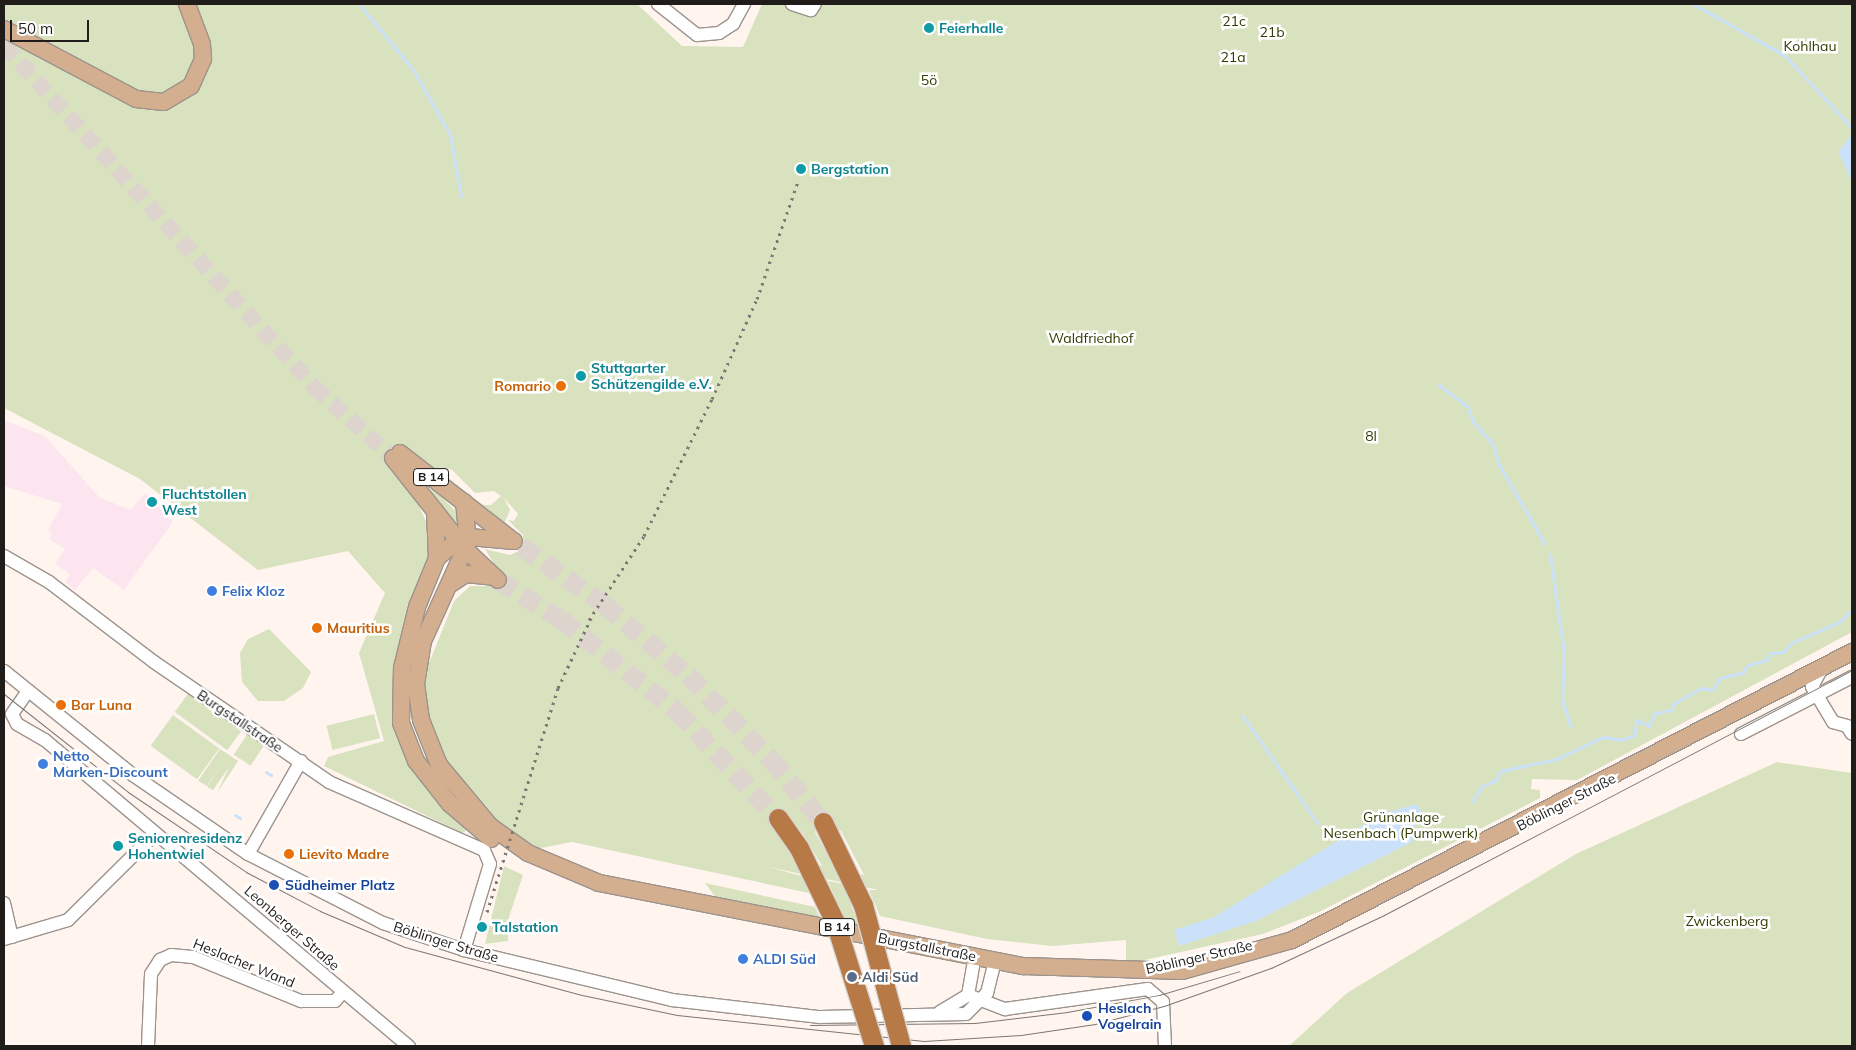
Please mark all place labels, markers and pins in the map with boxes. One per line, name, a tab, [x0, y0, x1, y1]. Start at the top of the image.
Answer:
place label: Feierhalle	[939, 20, 1003, 36]
marker: Feierhalle	[923, 22, 935, 34]
place label: Bergstation	[811, 161, 889, 177]
marker: Bergstation	[795, 163, 807, 175]
place label: Stuttgarter Schützengilde e.V.	[591, 360, 712, 392]
marker: Stuttgarter Schützengilde e.V.	[575, 370, 587, 382]
place label: Romario	[494, 378, 551, 394]
marker: Romario	[555, 380, 567, 392]
place label: Fluchtstollen West	[162, 486, 247, 518]
marker: Fluchtstollen West	[146, 496, 158, 508]
place label: Felix Kloz	[222, 583, 285, 599]
marker: Felix Kloz	[206, 585, 218, 597]
place label: Mauritius	[327, 620, 390, 636]
marker: Mauritius	[311, 622, 323, 634]
place label: Bar Luna	[71, 697, 132, 713]
marker: Bar Luna	[55, 699, 67, 711]
place label: Netto Marken-Discount	[53, 748, 168, 780]
marker: Netto Marken-Discount	[37, 758, 49, 770]
place label: Seniorenresidenz Hohentwiel	[128, 830, 242, 862]
marker: Seniorenresidenz Hohentwiel	[112, 840, 124, 852]
place label: Lievito Madre	[299, 846, 389, 862]
marker: Lievito Madre	[283, 848, 295, 860]
place label: Südheimer Platz	[285, 877, 395, 893]
marker: Südheimer Platz	[267, 878, 281, 892]
place label: Talstation	[492, 919, 559, 935]
marker: Talstation	[476, 921, 488, 933]
place label: ALDI Süd	[753, 951, 816, 967]
marker: ALDI Süd	[737, 953, 749, 965]
place label: Aldi Süd	[862, 969, 918, 985]
marker: Aldi Süd	[846, 971, 858, 983]
place label: Heslach Vogelrain	[1098, 1000, 1162, 1032]
marker: Heslach Vogelrain	[1080, 1009, 1094, 1023]

